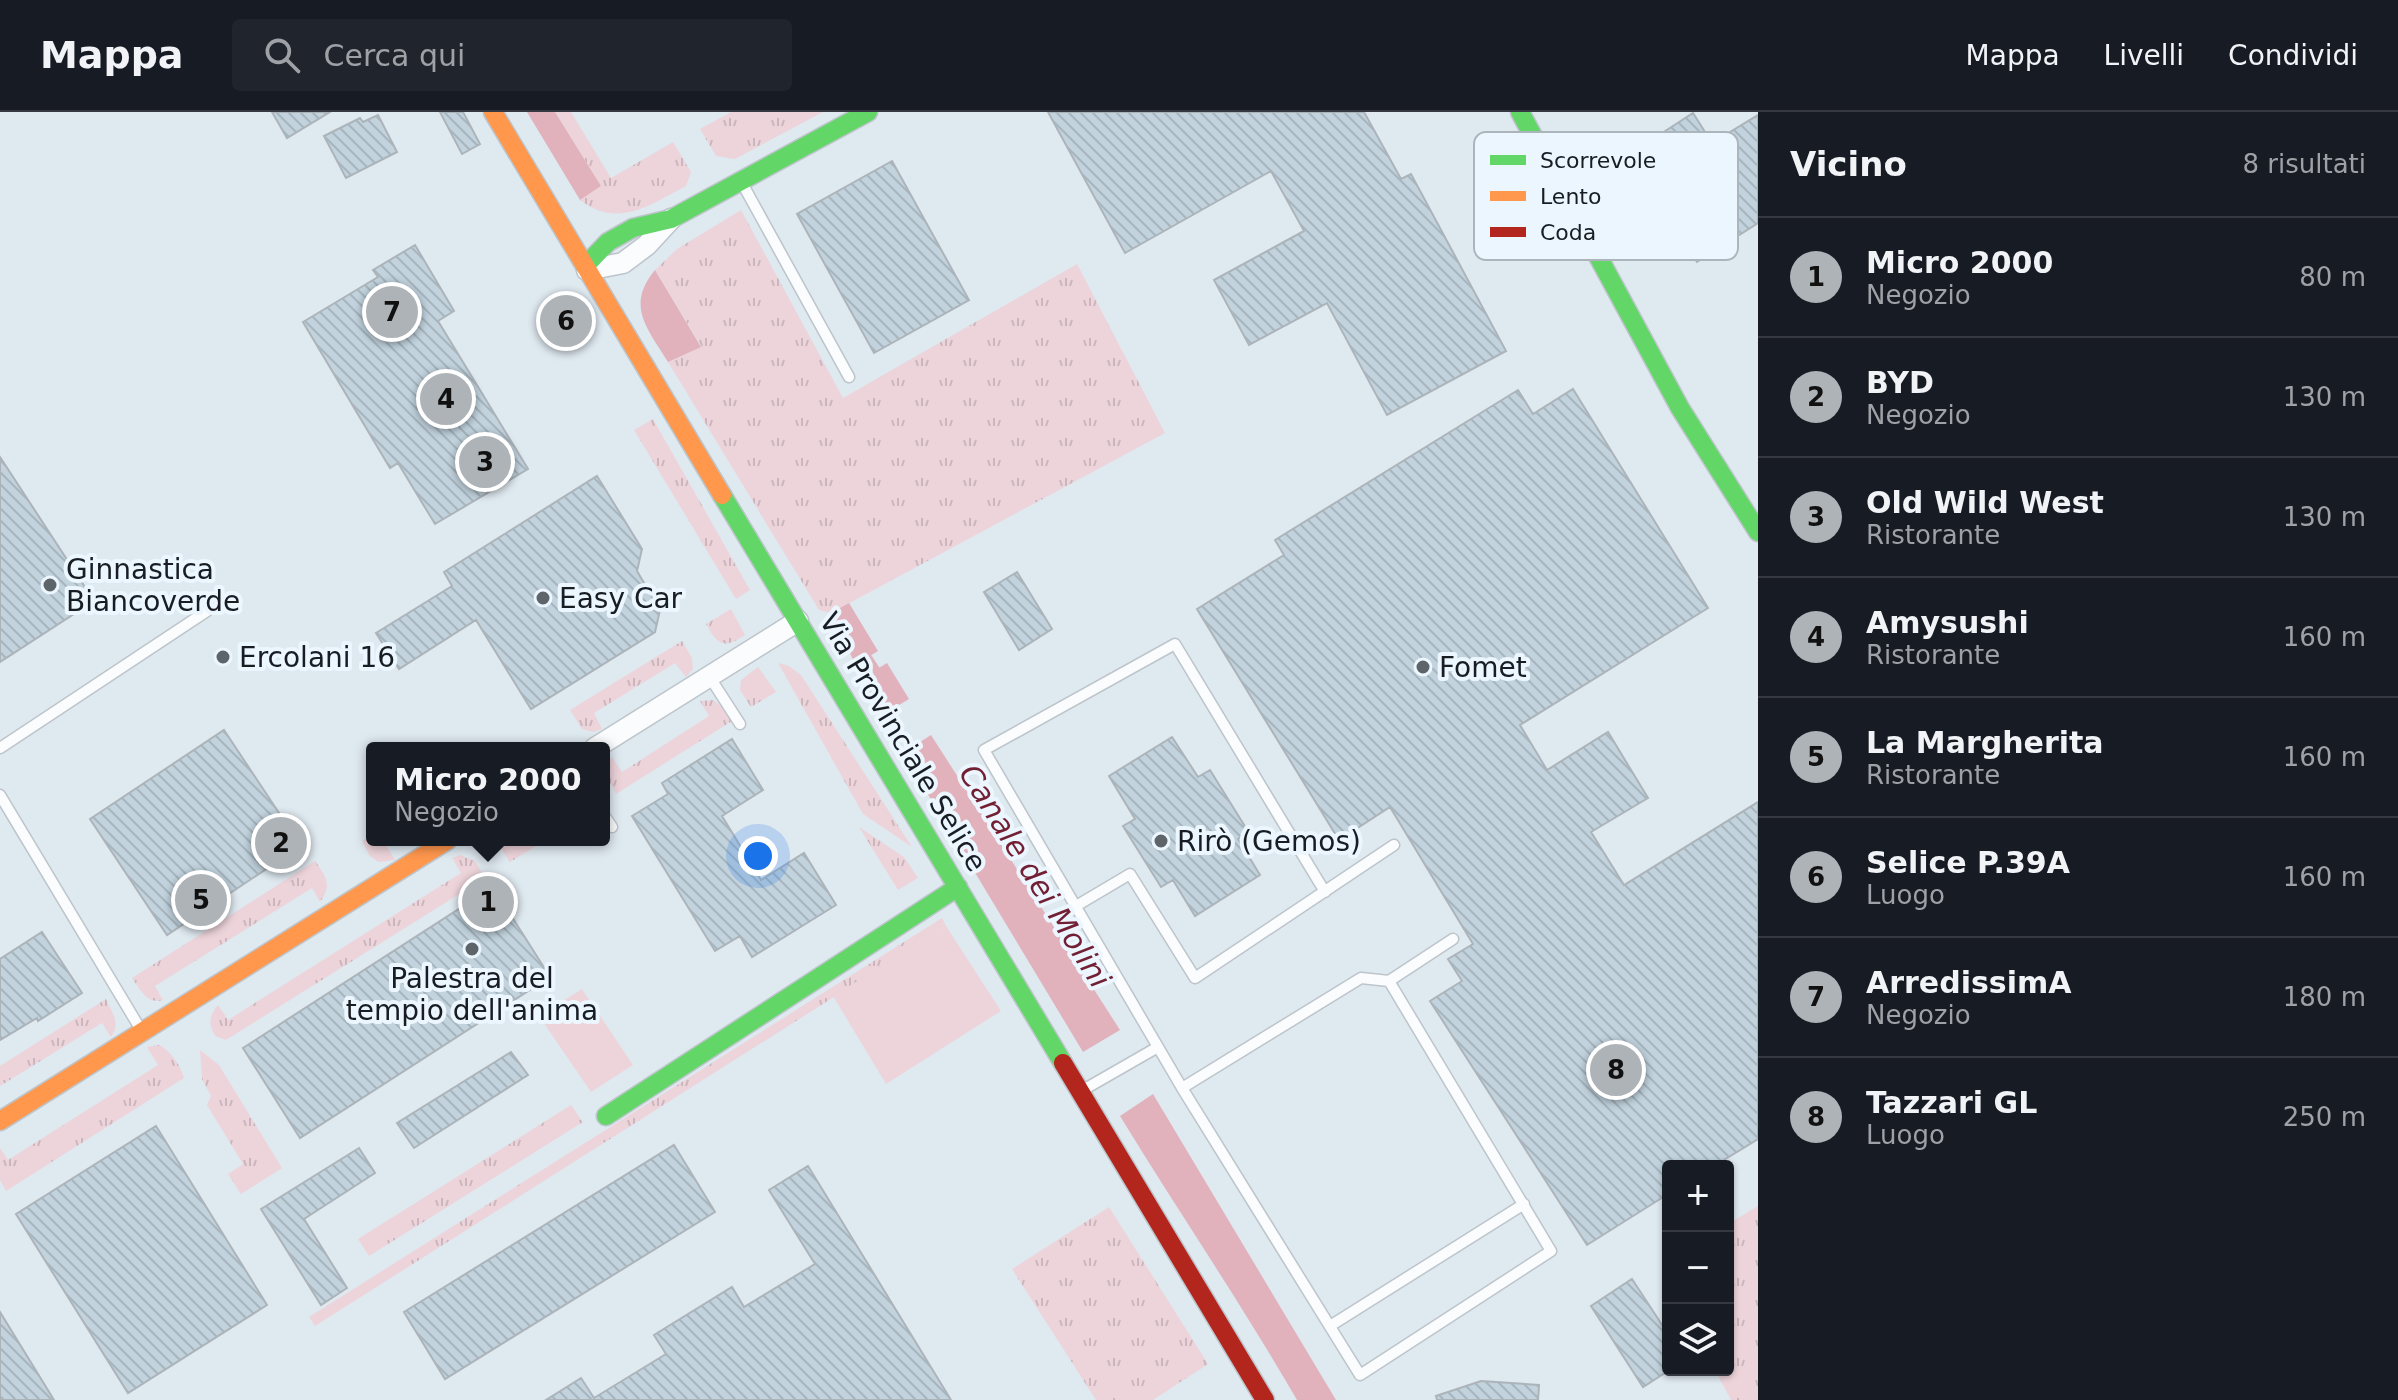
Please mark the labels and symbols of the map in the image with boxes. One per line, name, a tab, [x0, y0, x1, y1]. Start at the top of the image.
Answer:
legend	[1474, 132, 1738, 260]
text: Scorrevole	[1540, 148, 1656, 173]
text: Lento	[1540, 184, 1601, 209]
text: Coda	[1540, 220, 1596, 245]
pin: 7	[366, 282, 418, 342]
pin: 6	[540, 291, 592, 351]
pin: 4	[420, 369, 472, 429]
pin: 3	[459, 432, 511, 492]
place label: Ginnastica Biancoverde	[66, 553, 240, 618]
marker: Ginnastica Biancoverde	[41, 576, 59, 594]
place label: Easy Car	[559, 582, 683, 615]
marker: Easy Car	[534, 589, 552, 607]
street label: Via Provinciale Selice	[813, 607, 993, 877]
place label: Ercolani 16	[239, 641, 395, 674]
marker: Ercolani 16	[214, 648, 232, 666]
place label: Fomet	[1439, 651, 1527, 684]
marker: Fomet	[1414, 658, 1432, 676]
water label: Canale dei Molini	[952, 758, 1118, 995]
pin: 2	[255, 813, 307, 873]
place label: Rirò (Gemos)	[1177, 825, 1361, 858]
marker: Rirò (Gemos)	[1152, 832, 1170, 850]
your location	[738, 836, 778, 876]
pin: 5	[175, 870, 227, 930]
pin: 1	[462, 872, 514, 932]
marker: Palestra del tempio dell'anima	[463, 940, 481, 958]
place label: Palestra del tempio dell'anima	[346, 962, 598, 1027]
pin: 8	[1590, 1040, 1642, 1100]

